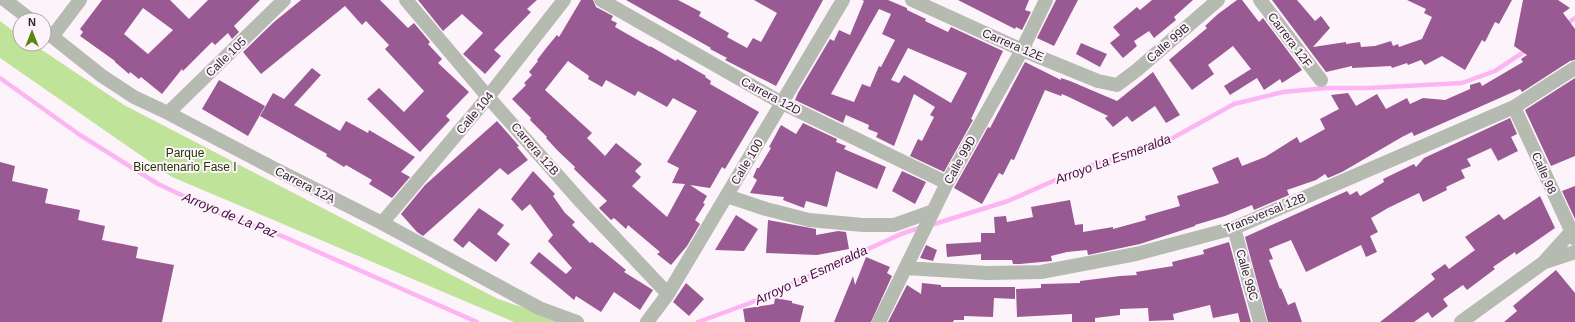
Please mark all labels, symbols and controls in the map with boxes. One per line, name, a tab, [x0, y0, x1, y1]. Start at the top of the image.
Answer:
street label: Carrera 12F	[1265, 10, 1315, 70]
north arrow	[12, 12, 52, 52]
text: N	[28, 16, 36, 28]
street label: Calle 99B	[1144, 21, 1192, 65]
street label: Carrera 12E	[980, 26, 1046, 64]
street label: Calle 105	[203, 34, 249, 80]
street label: Carrera 12D	[739, 74, 804, 118]
street label: Calle 104	[453, 89, 497, 137]
street label: Carrera 12B	[508, 120, 562, 178]
water label: Arroyo La Esmeralda	[1052, 131, 1173, 187]
street label: Calle 99D	[941, 133, 979, 186]
street label: Calle 100	[728, 136, 766, 187]
park label: Parque Bicentenario Fase I	[133, 146, 237, 174]
street label: Calle 98	[1529, 150, 1559, 196]
street label: Carrera 12A	[273, 164, 337, 206]
water label: Arroyo de La Paz	[180, 189, 280, 241]
street label: Transversal 12B	[1222, 190, 1308, 236]
water label: Arroyo La Esmeralda	[752, 242, 870, 308]
street label: Calle 98C	[1233, 248, 1261, 303]

